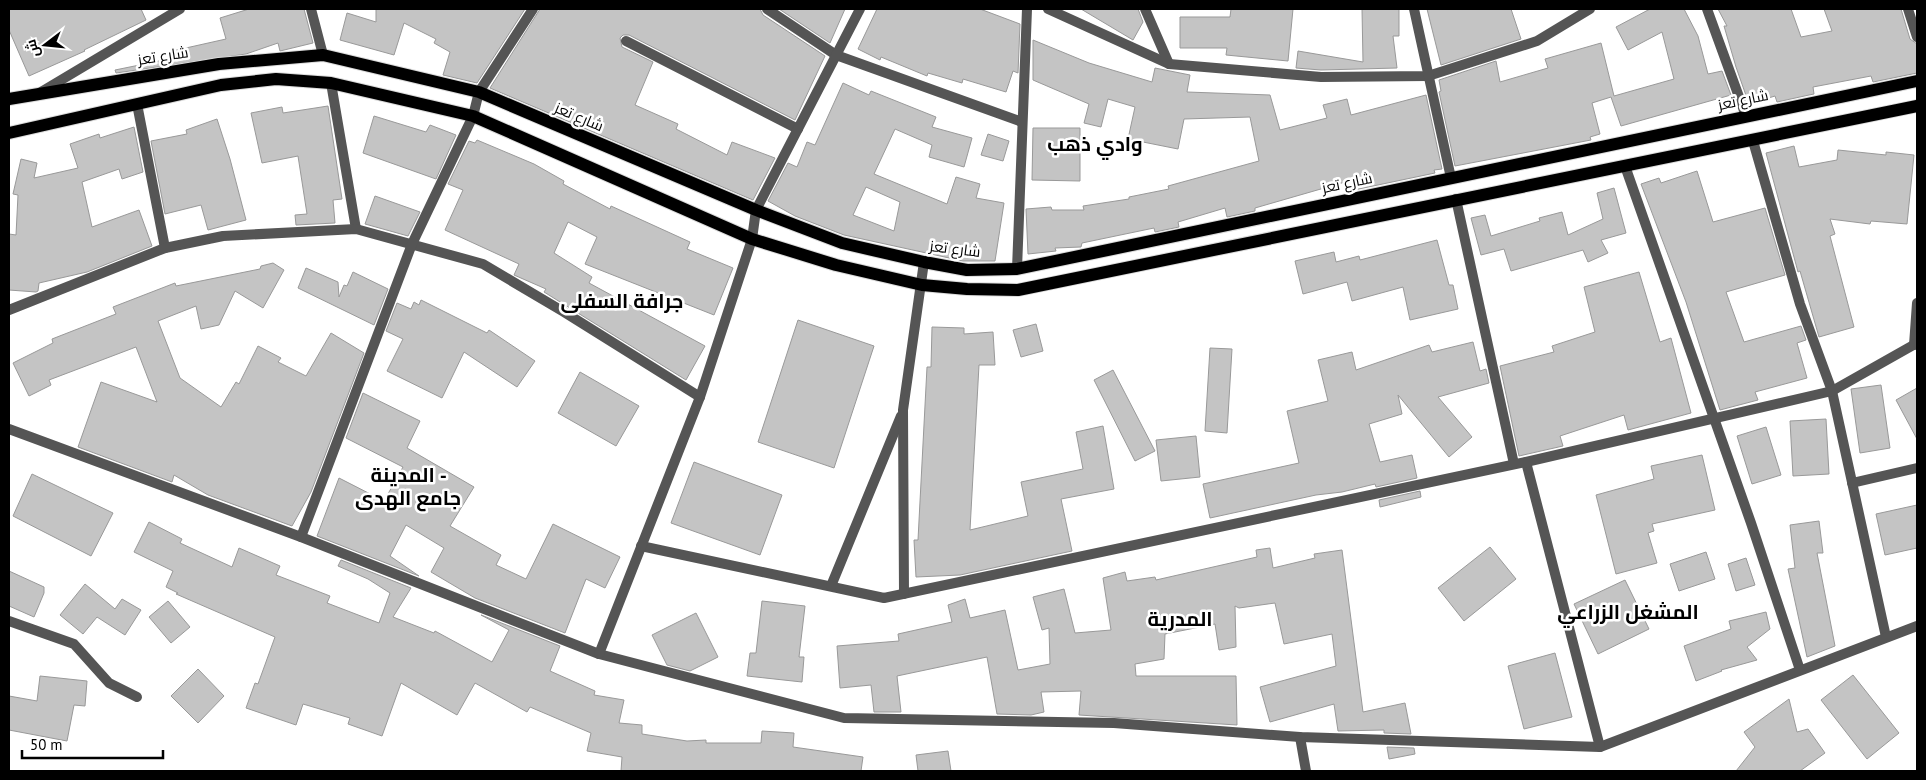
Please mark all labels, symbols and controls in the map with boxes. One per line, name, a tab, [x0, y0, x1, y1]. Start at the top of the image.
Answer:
north arrow	[20, 20, 70, 70]
text: ش	[21, 37, 44, 60]
street label: شارع تعز	[135, 42, 190, 71]
street label: شارع تعز	[1715, 85, 1770, 116]
street label: شارع تعز	[550, 97, 606, 137]
district label: وادي ذهب	[1047, 131, 1143, 160]
street label: شارع تعز	[1319, 168, 1374, 199]
street label: شارع تعز	[927, 236, 982, 263]
district label: جرافة السفلى	[561, 288, 683, 314]
district label: المدينة - جامع الهدى	[355, 462, 461, 512]
district label: المشغل الزراعي	[1557, 599, 1699, 628]
district label: المدرية	[1148, 606, 1213, 632]
scale bar	[22, 728, 164, 760]
text: 50 m	[30, 735, 63, 754]

